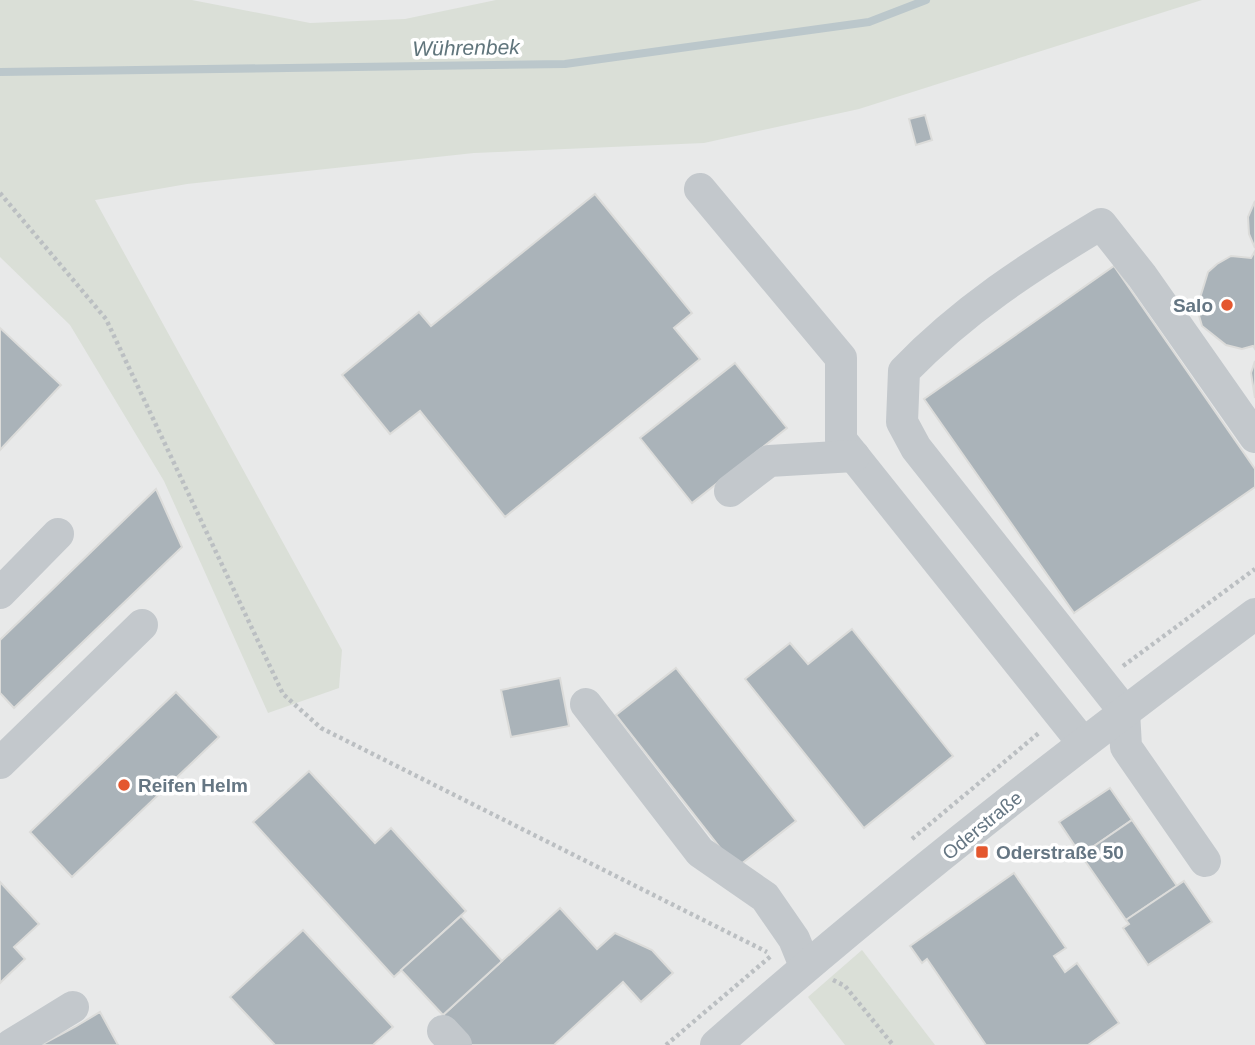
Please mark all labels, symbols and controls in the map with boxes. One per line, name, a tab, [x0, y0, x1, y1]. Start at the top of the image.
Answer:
water label: Wührenbek	[412, 35, 521, 60]
place label: Salo	[1173, 295, 1213, 316]
marker: Salo	[1219, 297, 1235, 313]
place label: Reifen Helm	[138, 775, 248, 796]
marker: Reifen Helm	[116, 777, 132, 793]
street label: Oderstraße	[938, 787, 1026, 864]
place label: Oderstraße 50	[996, 842, 1124, 863]
marker: Oderstraße 50	[974, 844, 990, 860]

